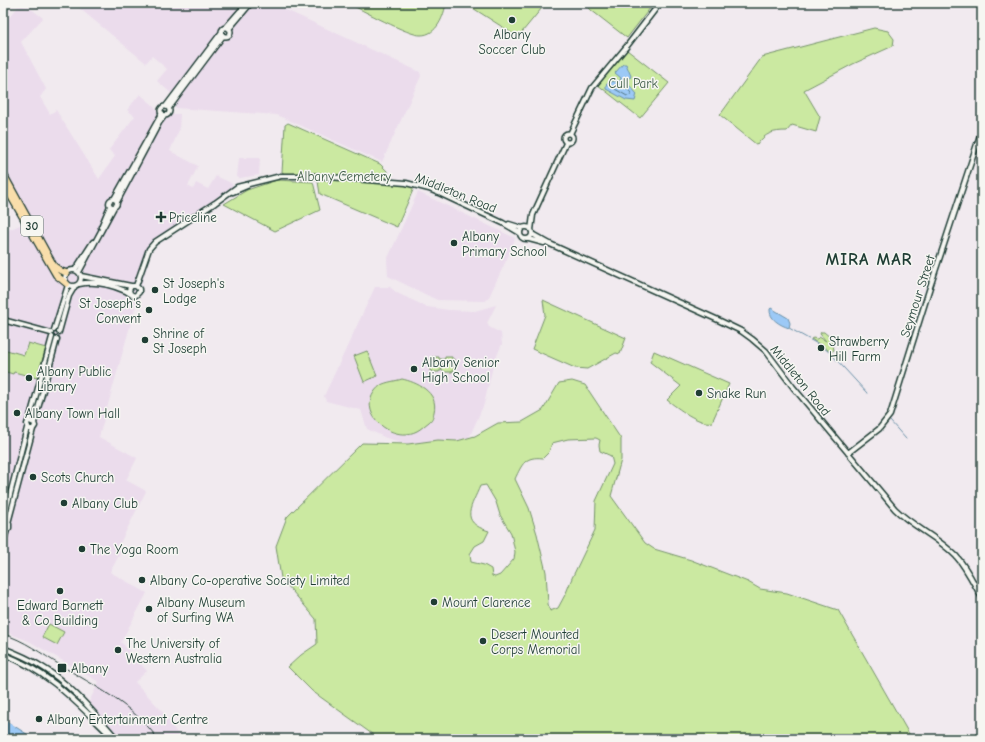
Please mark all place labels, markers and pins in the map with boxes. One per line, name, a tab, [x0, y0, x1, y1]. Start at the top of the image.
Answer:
marker: Albany Soccer Club	[507, 15, 517, 25]
place label: Albany Soccer Club	[478, 27, 546, 57]
place label: Priceline	[169, 210, 217, 225]
marker: Priceline	[156, 212, 166, 222]
place label: Albany Primary School	[462, 229, 547, 259]
marker: Albany Primary School	[449, 238, 459, 248]
place label: St Joseph's Lodge	[163, 276, 225, 306]
marker: St Joseph's Lodge	[150, 285, 160, 295]
place label: St Joseph's Convent	[79, 296, 142, 326]
marker: St Joseph's Convent	[144, 305, 154, 315]
place label: Shrine of St Joseph	[153, 326, 207, 356]
place label: Strawberry Hill Farm	[829, 334, 889, 364]
marker: Shrine of St Joseph	[140, 335, 150, 345]
marker: Strawberry Hill Farm	[816, 343, 826, 353]
place label: Albany Senior High School	[422, 355, 500, 385]
place label: Albany Public Library	[37, 364, 111, 394]
marker: Albany Senior High School	[409, 364, 419, 374]
marker: Albany Public Library	[24, 373, 34, 383]
place label: Snake Run	[707, 386, 767, 401]
marker: Snake Run	[694, 388, 704, 398]
place label: Albany Town Hall	[25, 406, 120, 421]
marker: Albany Town Hall	[12, 408, 22, 418]
place label: Scots Church	[41, 470, 114, 485]
marker: Scots Church	[28, 472, 38, 482]
place label: Albany Club	[72, 496, 138, 511]
marker: Albany Club	[59, 498, 69, 508]
place label: The Yoga Room	[90, 542, 178, 557]
marker: The Yoga Room	[77, 544, 87, 554]
place label: Albany Co-operative Society Limited	[150, 573, 350, 588]
marker: Albany Co-operative Society Limited	[137, 575, 147, 585]
marker: Edward Barnett & Co Building	[55, 586, 65, 596]
place label: Albany Museum of Surfing WA	[157, 595, 245, 625]
place label: Mount Clarence	[442, 595, 531, 610]
marker: Mount Clarence	[429, 597, 439, 607]
place label: Edward Barnett & Co Building	[17, 598, 104, 628]
marker: Albany Museum of Surfing WA	[144, 604, 154, 614]
place label: Desert Mounted Corps Memorial	[491, 627, 580, 657]
place label: The University of Western Australia	[126, 636, 222, 666]
marker: Desert Mounted Corps Memorial	[478, 636, 488, 646]
marker: The University of Western Australia	[113, 645, 123, 655]
place label: Albany	[71, 661, 108, 676]
marker: Albany	[56, 662, 68, 674]
place label: Albany Entertainment Centre	[47, 712, 208, 727]
marker: Albany Entertainment Centre	[34, 714, 44, 724]

